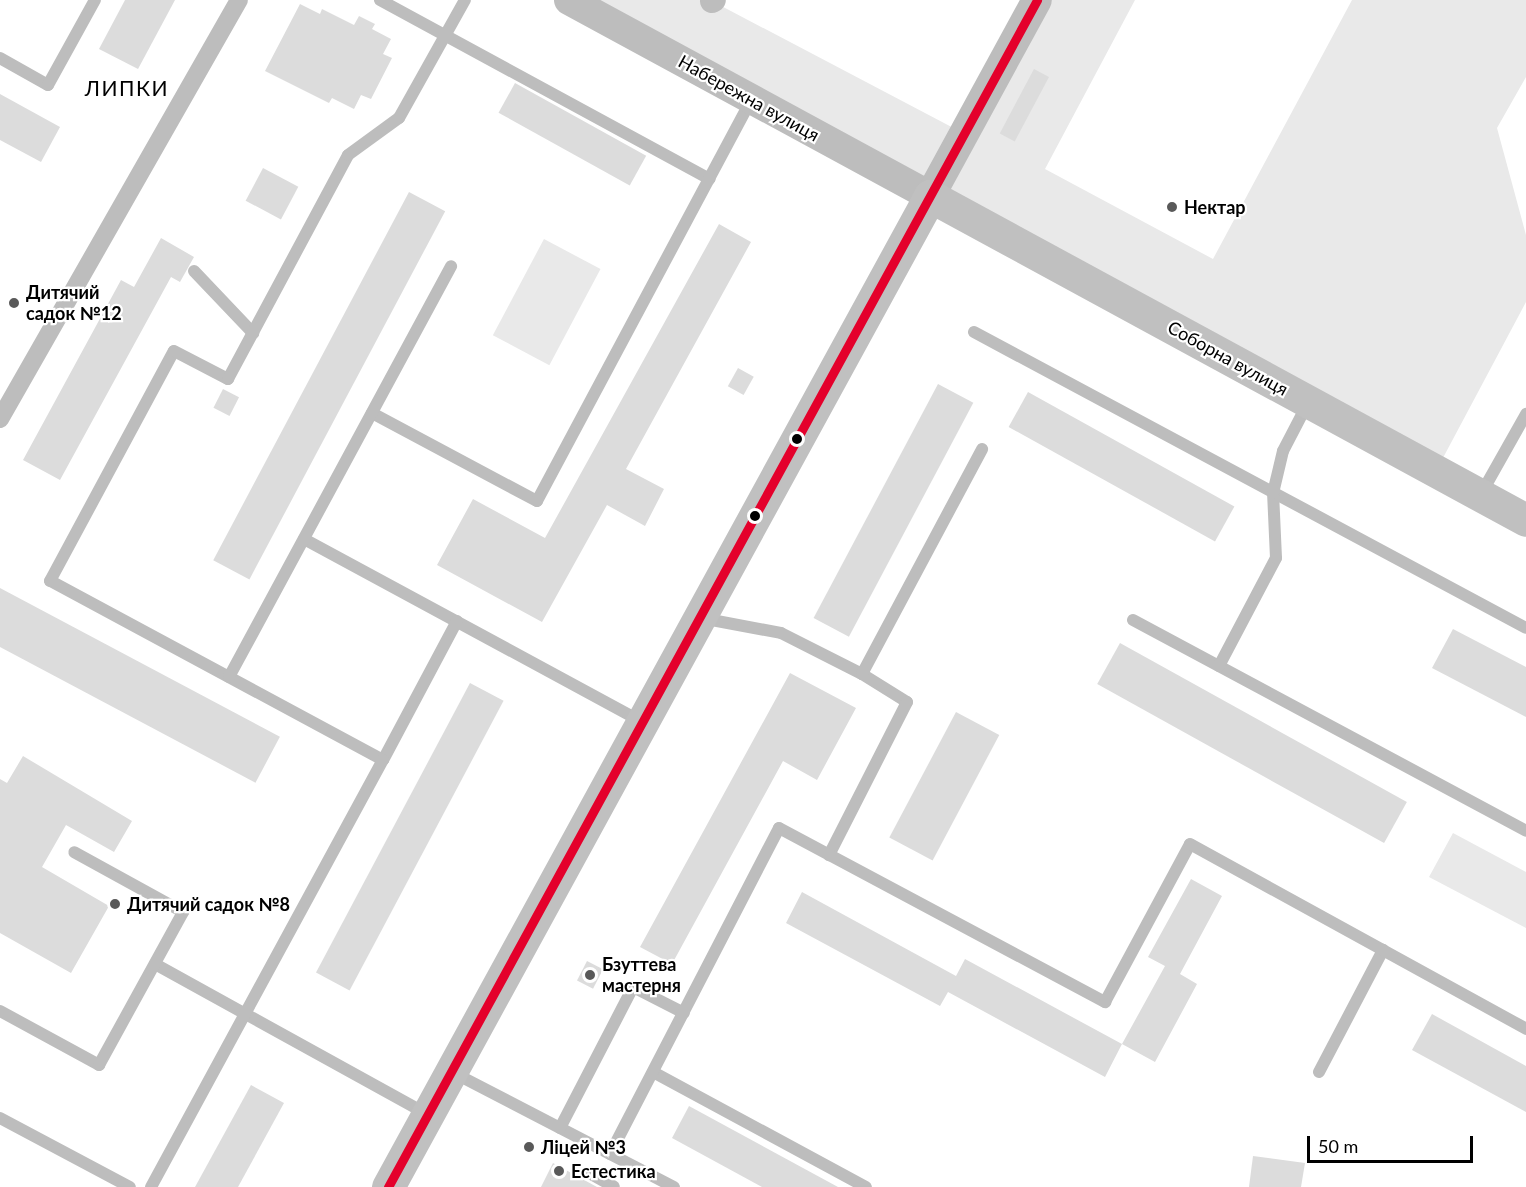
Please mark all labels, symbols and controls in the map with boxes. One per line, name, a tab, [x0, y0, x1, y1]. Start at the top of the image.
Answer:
street label: Набережна вулиця	[675, 50, 823, 146]
district label: ЛИПКИ	[85, 75, 169, 101]
place label: Нектар	[1184, 196, 1246, 218]
marker: Нектар	[1165, 200, 1179, 214]
place label: Дитячий садок №12	[26, 282, 122, 324]
marker: Дитячий садок №12	[7, 296, 21, 310]
street label: Соборна вулиця	[1164, 316, 1292, 400]
unlabelled marker	[791, 433, 803, 445]
unlabelled marker	[749, 510, 761, 522]
place label: Дитячий садок №8	[127, 893, 290, 915]
marker: Дитячий садок №8	[108, 897, 122, 911]
place label: Бзуттева мастерня	[602, 954, 681, 996]
marker: Бзуттева мастерня	[583, 968, 597, 982]
scale bar	[1310, 1124, 1476, 1162]
text: 50 m	[1318, 1135, 1358, 1157]
place label: Ліцей №3	[541, 1136, 626, 1158]
marker: Ліцей №3	[522, 1140, 536, 1154]
place label: Естестика	[571, 1160, 656, 1182]
marker: Естестика	[552, 1164, 566, 1178]

